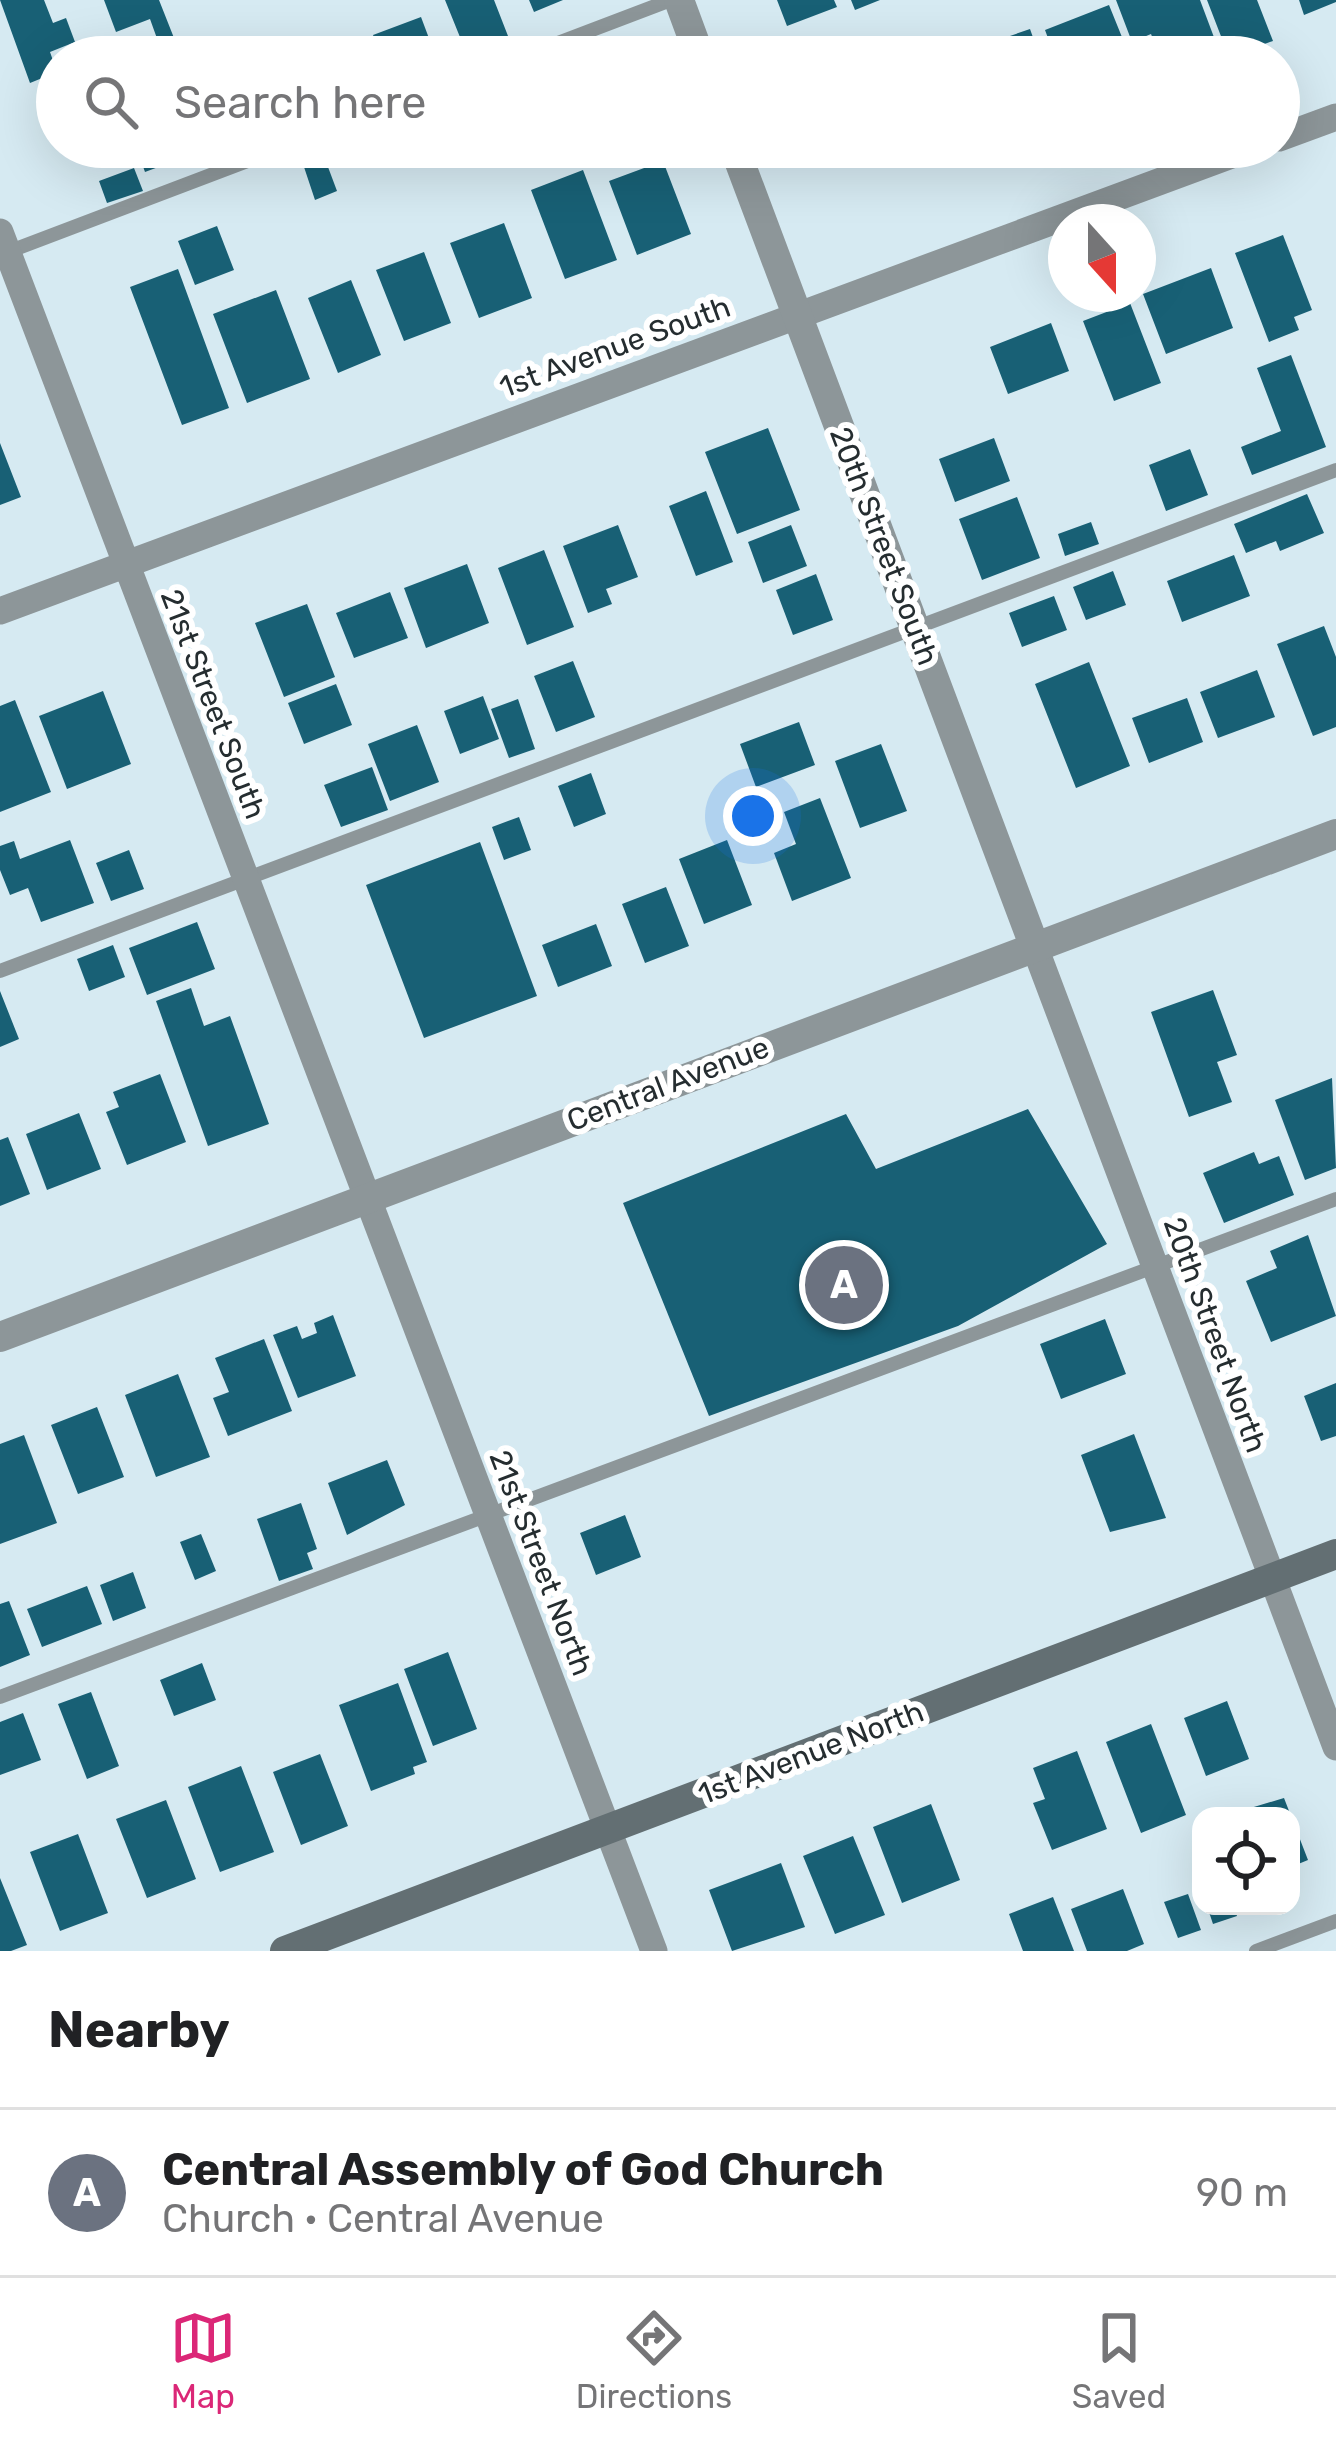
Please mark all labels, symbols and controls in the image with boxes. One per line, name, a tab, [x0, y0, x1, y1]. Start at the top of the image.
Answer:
search box	[36, 36, 1300, 168]
icon: search	[78, 69, 144, 135]
text: Search here	[174, 76, 426, 129]
north arrow	[1048, 204, 1156, 312]
street label: 1st Avenue South	[495, 289, 735, 405]
street label: 20th Street South	[822, 422, 946, 670]
street label: 21st Street South	[153, 584, 273, 824]
your location	[723, 786, 783, 846]
street label: Central Avenue	[562, 1029, 774, 1139]
street label: 20th Street North	[1156, 1213, 1274, 1457]
pin: A	[805, 1240, 883, 1330]
street label: 21st Street North	[481, 1445, 601, 1681]
street label: 1st Avenue North	[693, 1693, 929, 1813]
map controls	[1192, 1807, 1300, 1915]
button: locate	[1192, 1807, 1300, 1915]
text: Nearby	[48, 1999, 230, 2060]
text: Central Assembly of God Church	[162, 2143, 884, 2196]
text: A	[73, 2170, 101, 2216]
text: 90 m	[1196, 2170, 1288, 2216]
text: Church · Central Avenue	[162, 2196, 604, 2242]
tab: Map	[170, 2305, 236, 2416]
tab: Directions	[576, 2305, 732, 2416]
tab: Saved	[1072, 2305, 1166, 2416]

